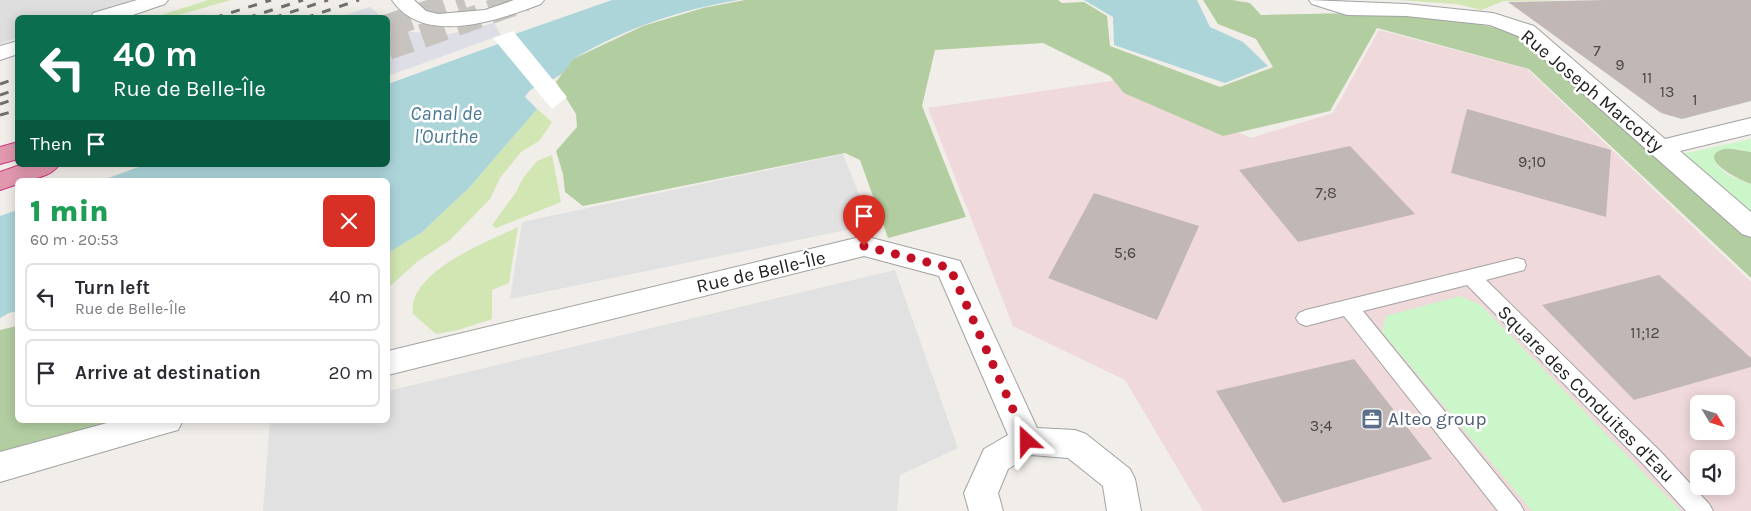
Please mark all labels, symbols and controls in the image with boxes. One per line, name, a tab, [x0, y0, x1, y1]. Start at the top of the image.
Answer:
street label: Rue Joseph Marcotty	[1516, 25, 1668, 157]
text: 40 m	[113, 34, 198, 75]
icon: left	[30, 35, 95, 100]
house number: 7	[1593, 41, 1601, 60]
house number: 9	[1615, 55, 1625, 74]
house number: 11	[1642, 68, 1652, 87]
text: Rue de Belle-Île	[113, 76, 266, 102]
house number: 13	[1660, 82, 1674, 101]
house number: 1	[1692, 90, 1698, 109]
water label: Canal de l'Ourthe	[410, 102, 482, 148]
icon: arrive	[82, 130, 110, 158]
text: Then	[30, 133, 72, 155]
house number: 9;10	[1518, 152, 1546, 171]
house number: 7;8	[1315, 183, 1337, 202]
text: 1 min	[30, 193, 109, 229]
button: close	[323, 195, 375, 247]
pin	[843, 195, 885, 246]
icon: arrive	[850, 202, 878, 230]
text: 60 m · 20:53	[30, 230, 119, 249]
house number: 5;6	[1114, 243, 1136, 262]
street label: Rue de Belle-Île	[694, 246, 828, 298]
text: Turn left	[75, 277, 150, 299]
icon: left	[32, 283, 60, 311]
text: 40 m	[329, 286, 373, 308]
text: Rue de Belle-Île	[75, 299, 186, 318]
street label: Square des Conduites d'Eau	[1493, 301, 1679, 487]
house number: 11;12	[1630, 323, 1660, 342]
icon: arrive	[32, 359, 60, 387]
text: Arrive at destination	[75, 362, 261, 384]
text: 20 m	[328, 362, 373, 384]
north arrow	[1690, 395, 1735, 440]
map controls	[1690, 395, 1735, 495]
office icon: Alteo group	[1360, 407, 1384, 431]
place label: Alteo group	[1388, 408, 1487, 430]
position arrow	[1000, 414, 1052, 466]
house number: 3;4	[1310, 416, 1332, 435]
button: sound	[1690, 450, 1735, 495]

